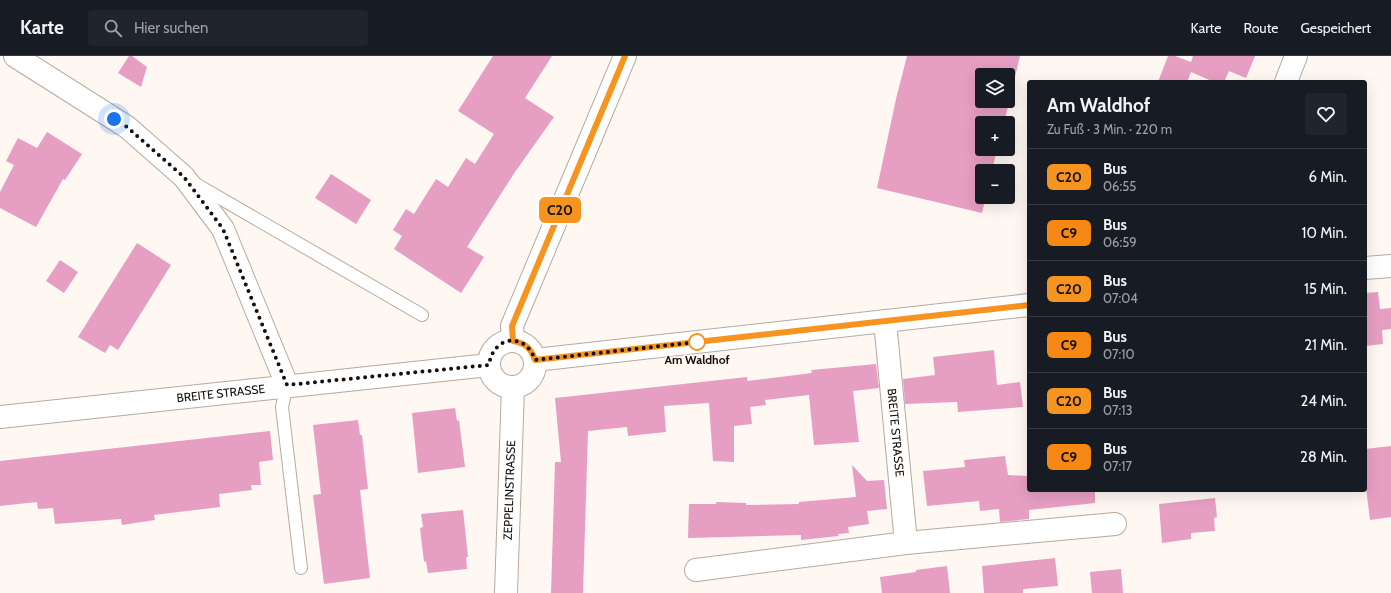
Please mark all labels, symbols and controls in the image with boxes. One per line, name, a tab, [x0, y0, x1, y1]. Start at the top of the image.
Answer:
search box	[88, 10, 368, 46]
text: Karte	[20, 16, 64, 39]
icon: search	[102, 17, 124, 39]
text: Hier suchen	[134, 19, 208, 37]
text: Karte	[1191, 19, 1221, 37]
text: Route	[1243, 19, 1279, 37]
text: Gespeichert	[1301, 19, 1371, 37]
map controls	[975, 68, 1015, 204]
button: layers	[975, 68, 1015, 108]
button: heart	[1305, 93, 1347, 135]
text: Am Waldhof	[1047, 94, 1150, 117]
your location	[104, 109, 124, 129]
button: +	[975, 116, 1015, 156]
text: Zu Fuß · 3 Min. · 220 m	[1047, 121, 1172, 137]
text: Bus	[1103, 160, 1127, 178]
button: −	[975, 164, 1015, 204]
text: C20	[1056, 168, 1082, 186]
text: 6 Min.	[1308, 168, 1347, 186]
text: 06:55	[1103, 178, 1136, 194]
line badge: C20	[537, 197, 583, 223]
text: C20	[547, 201, 573, 219]
text: Bus	[1103, 216, 1127, 234]
text: C9	[1061, 224, 1077, 242]
text: 10 Min.	[1302, 224, 1347, 242]
text: 06:59	[1103, 234, 1137, 250]
text: Bus	[1103, 272, 1127, 290]
text: C20	[1056, 280, 1082, 298]
text: 15 Min.	[1304, 280, 1347, 298]
text: 07:04	[1103, 290, 1138, 306]
text: Bus	[1103, 328, 1127, 346]
marker: Am Waldhof	[688, 333, 706, 351]
text: C9	[1061, 336, 1077, 354]
text: 21 Min.	[1304, 336, 1347, 354]
text: 07:10	[1103, 346, 1135, 362]
place label: Am Waldhof	[664, 352, 730, 367]
street label: BREITE STRASSE	[176, 381, 266, 405]
text: Bus	[1103, 384, 1127, 402]
street label: BREITE STRASSE	[884, 388, 908, 478]
text: C20	[1056, 392, 1082, 410]
text: 24 Min.	[1300, 392, 1347, 410]
text: 07:13	[1103, 402, 1132, 418]
street label: ZEPPELINSTRASSE	[500, 439, 518, 540]
text: Bus	[1103, 440, 1127, 458]
text: C9	[1061, 448, 1077, 466]
text: 28 Min.	[1300, 448, 1347, 466]
text: 07:17	[1103, 458, 1132, 474]

